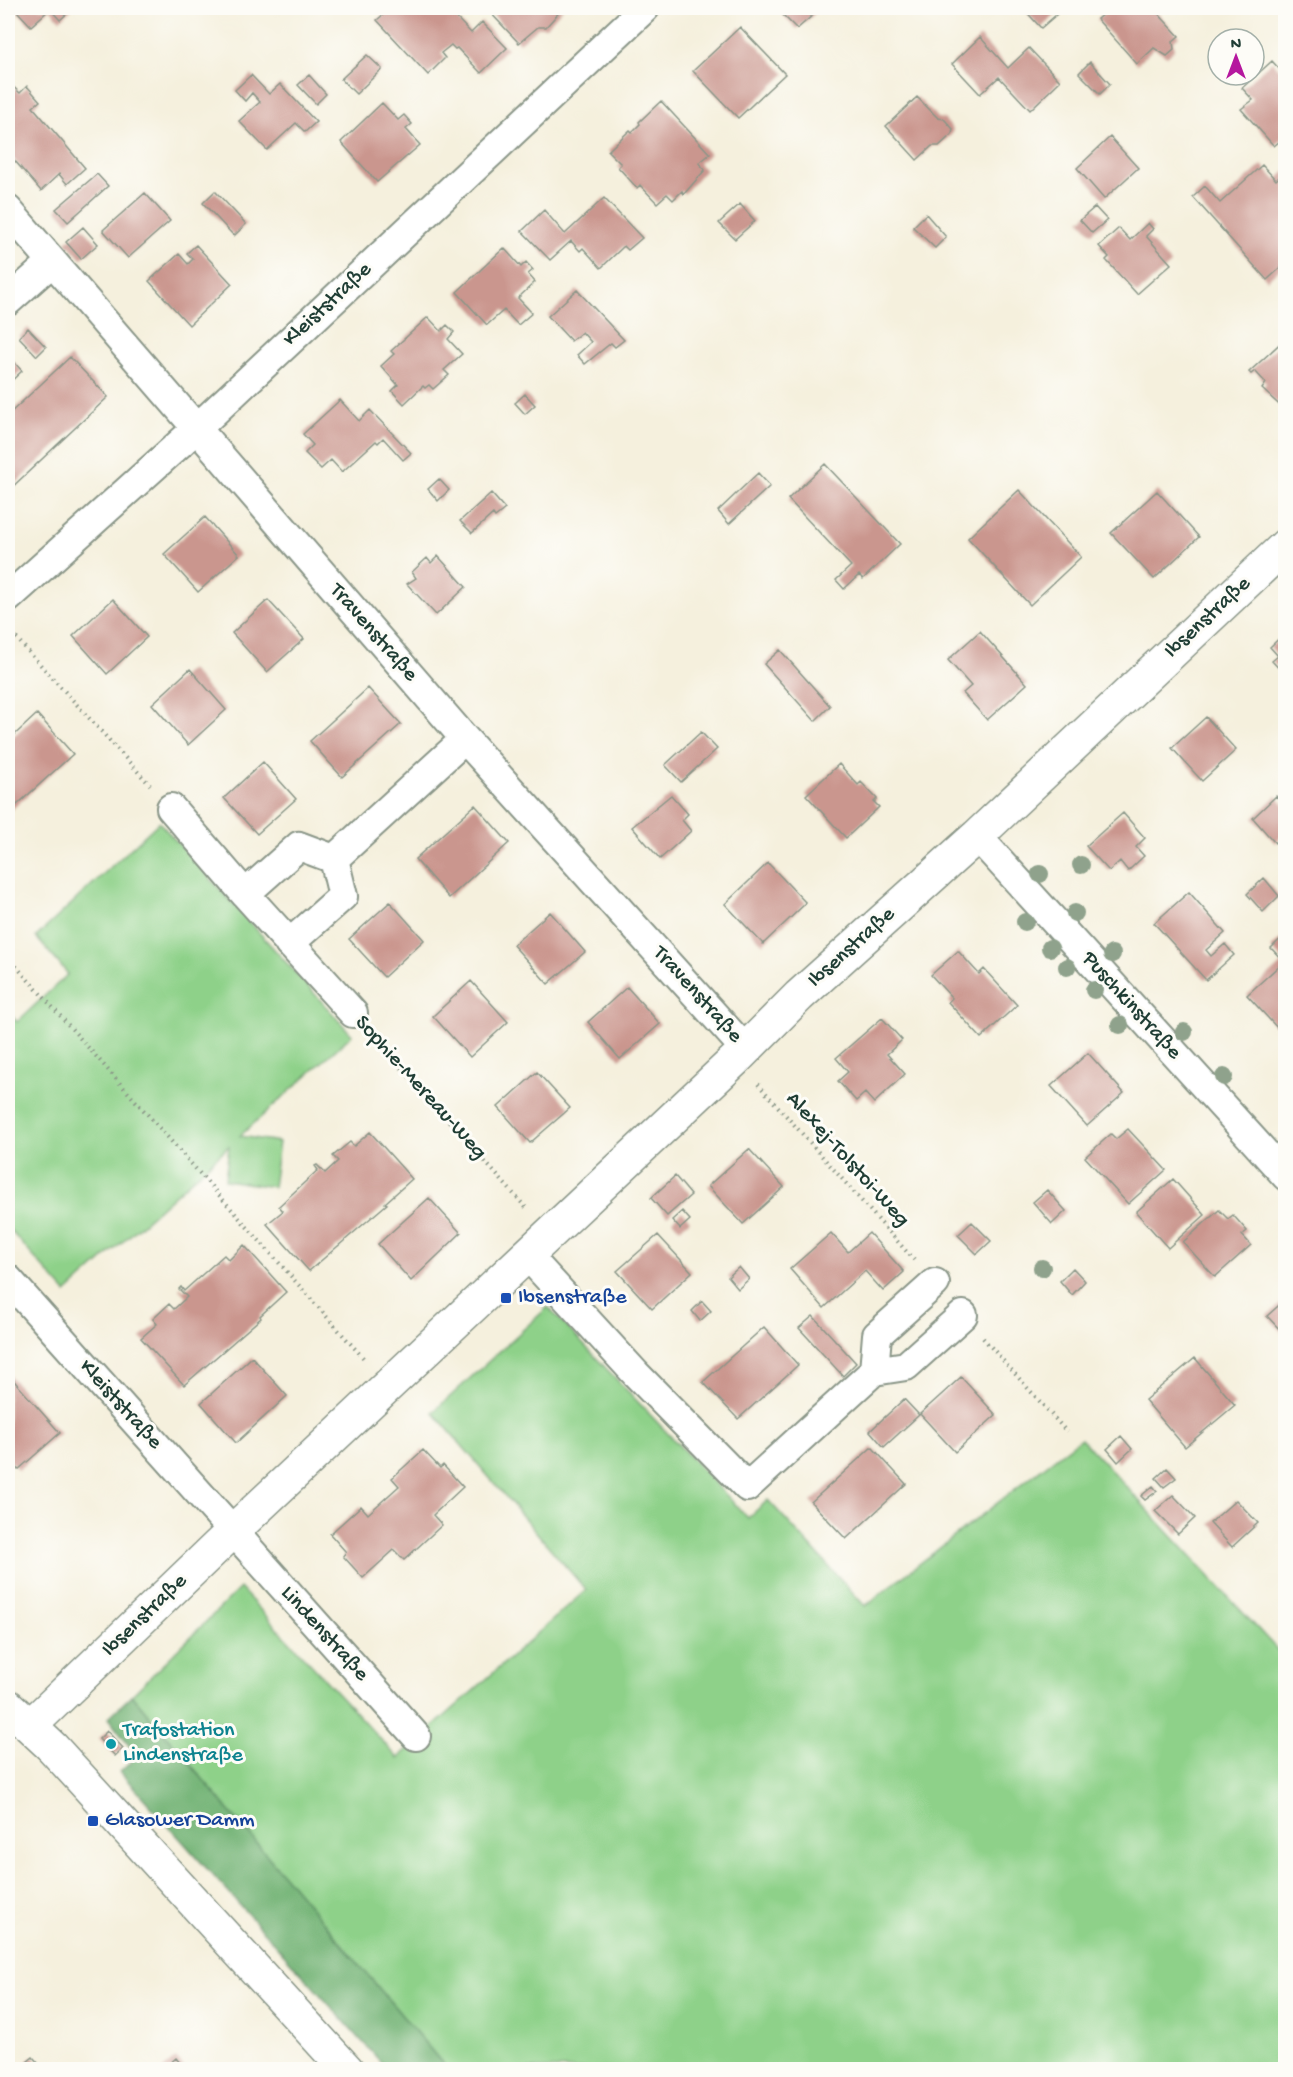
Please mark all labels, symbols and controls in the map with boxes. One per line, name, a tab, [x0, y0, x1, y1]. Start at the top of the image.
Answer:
north arrow	[1206, 27, 1266, 87]
text: N	[1231, 36, 1242, 55]
street label: Kleiststraße	[278, 257, 378, 353]
street label: Ibsenstraße	[1159, 571, 1257, 665]
street label: Travenstraße	[322, 577, 423, 688]
street label: Ibsenstraße	[803, 902, 902, 994]
street label: Travenstraße	[645, 940, 748, 1049]
street label: Puschkinstraße	[1075, 946, 1187, 1066]
street label: Sophie-Mereau-Weg	[348, 1011, 492, 1165]
street label: Alexej-Tolstoi-Weg	[779, 1087, 915, 1233]
place label: Ibsenstraße	[518, 1285, 627, 1311]
marker: Ibsenstraße	[499, 1291, 513, 1305]
street label: Kleiststraße	[73, 1355, 168, 1456]
street label: Ibsenstraße	[97, 1568, 194, 1663]
street label: Lindenstraße	[274, 1581, 374, 1688]
place label: Trafostation Lindenstraße	[121, 1718, 243, 1769]
marker: Trafostation Lindenstraße	[104, 1737, 118, 1751]
place label: Glasower Damm	[105, 1808, 255, 1834]
marker: Glasower Damm	[86, 1814, 100, 1828]

